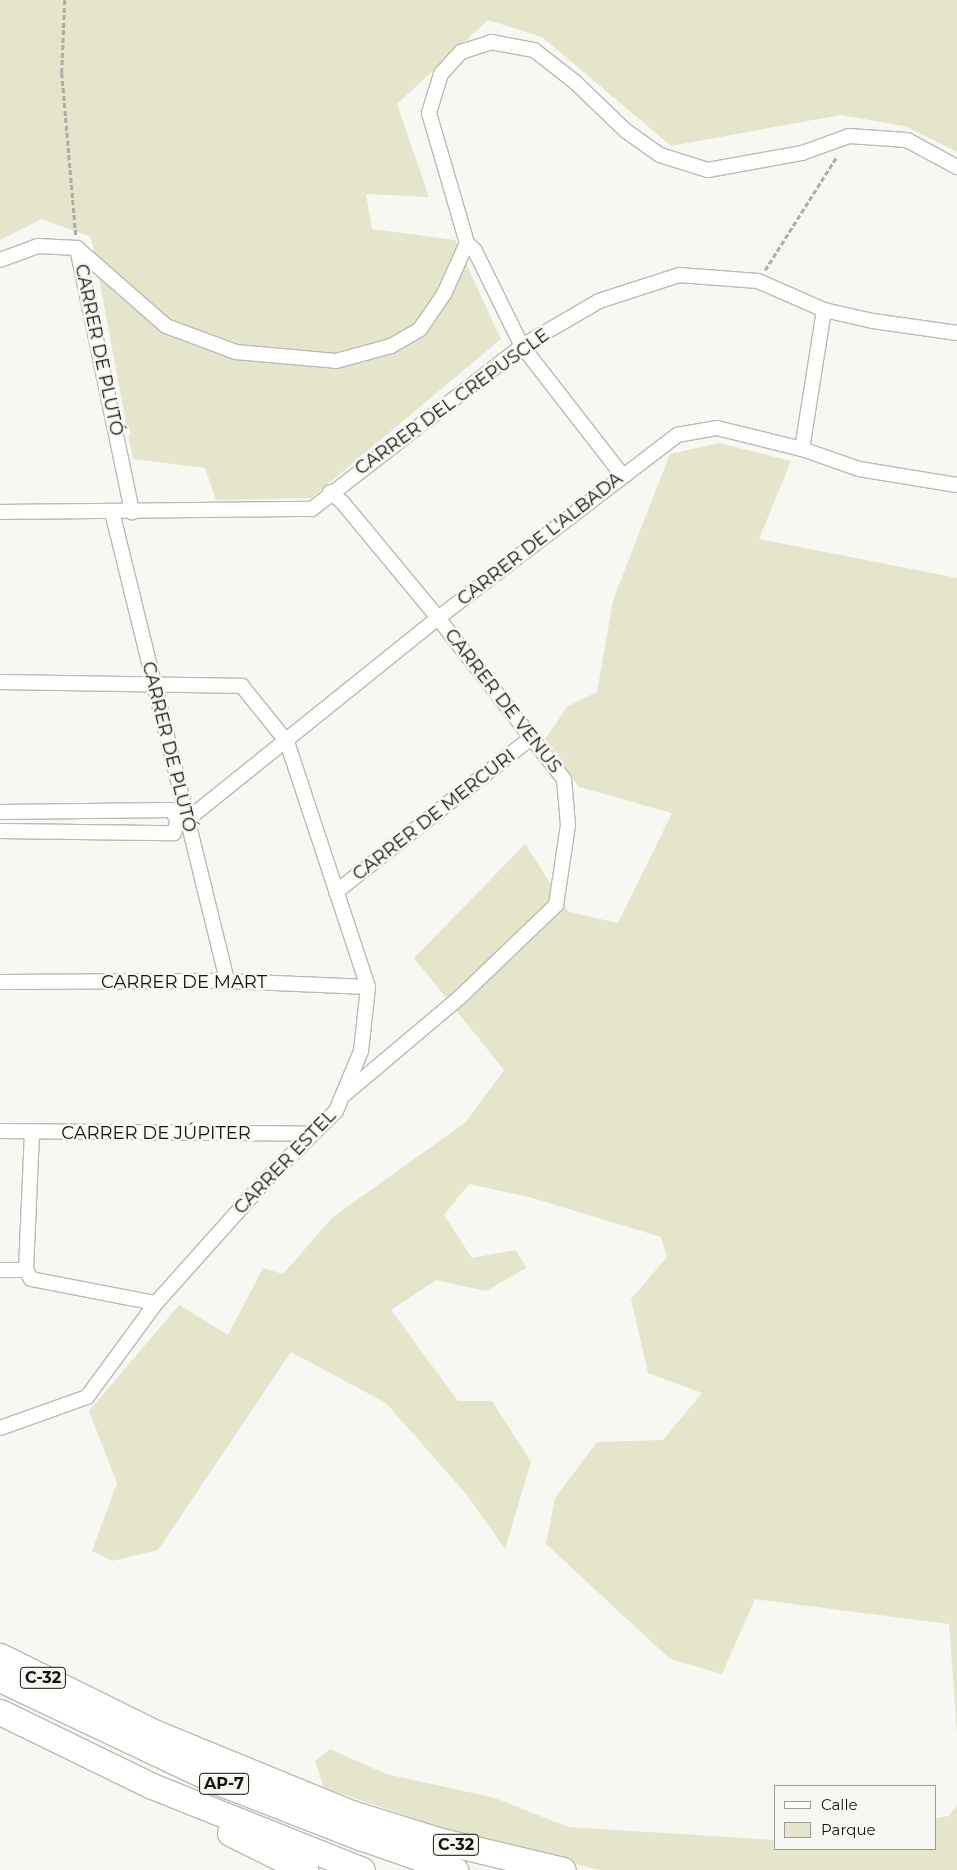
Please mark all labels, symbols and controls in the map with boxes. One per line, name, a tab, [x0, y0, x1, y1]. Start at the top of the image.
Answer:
street label: CARRER DE PLUTÓ	[70, 262, 128, 438]
street label: CARRER DEL CREPUSCLE	[351, 324, 553, 480]
street label: CARRER DE L'ALBADA	[453, 468, 627, 610]
street label: CARRER DE VENUS	[440, 625, 566, 777]
street label: CARRER DE PLUTÓ	[137, 659, 201, 835]
street label: CARRER DE MERCURI	[348, 745, 520, 885]
street label: CARRER DE MART	[101, 971, 267, 993]
street label: CARRER ESTEL	[230, 1105, 340, 1219]
street label: CARRER DE JÚPITER	[61, 1122, 251, 1144]
road number: C-32	[19, 1665, 67, 1692]
road number: AP-7	[199, 1770, 249, 1798]
legend	[774, 1785, 937, 1850]
text: Calle	[821, 1795, 858, 1814]
text: Parque	[821, 1820, 876, 1839]
road number: C-32	[432, 1832, 480, 1858]

